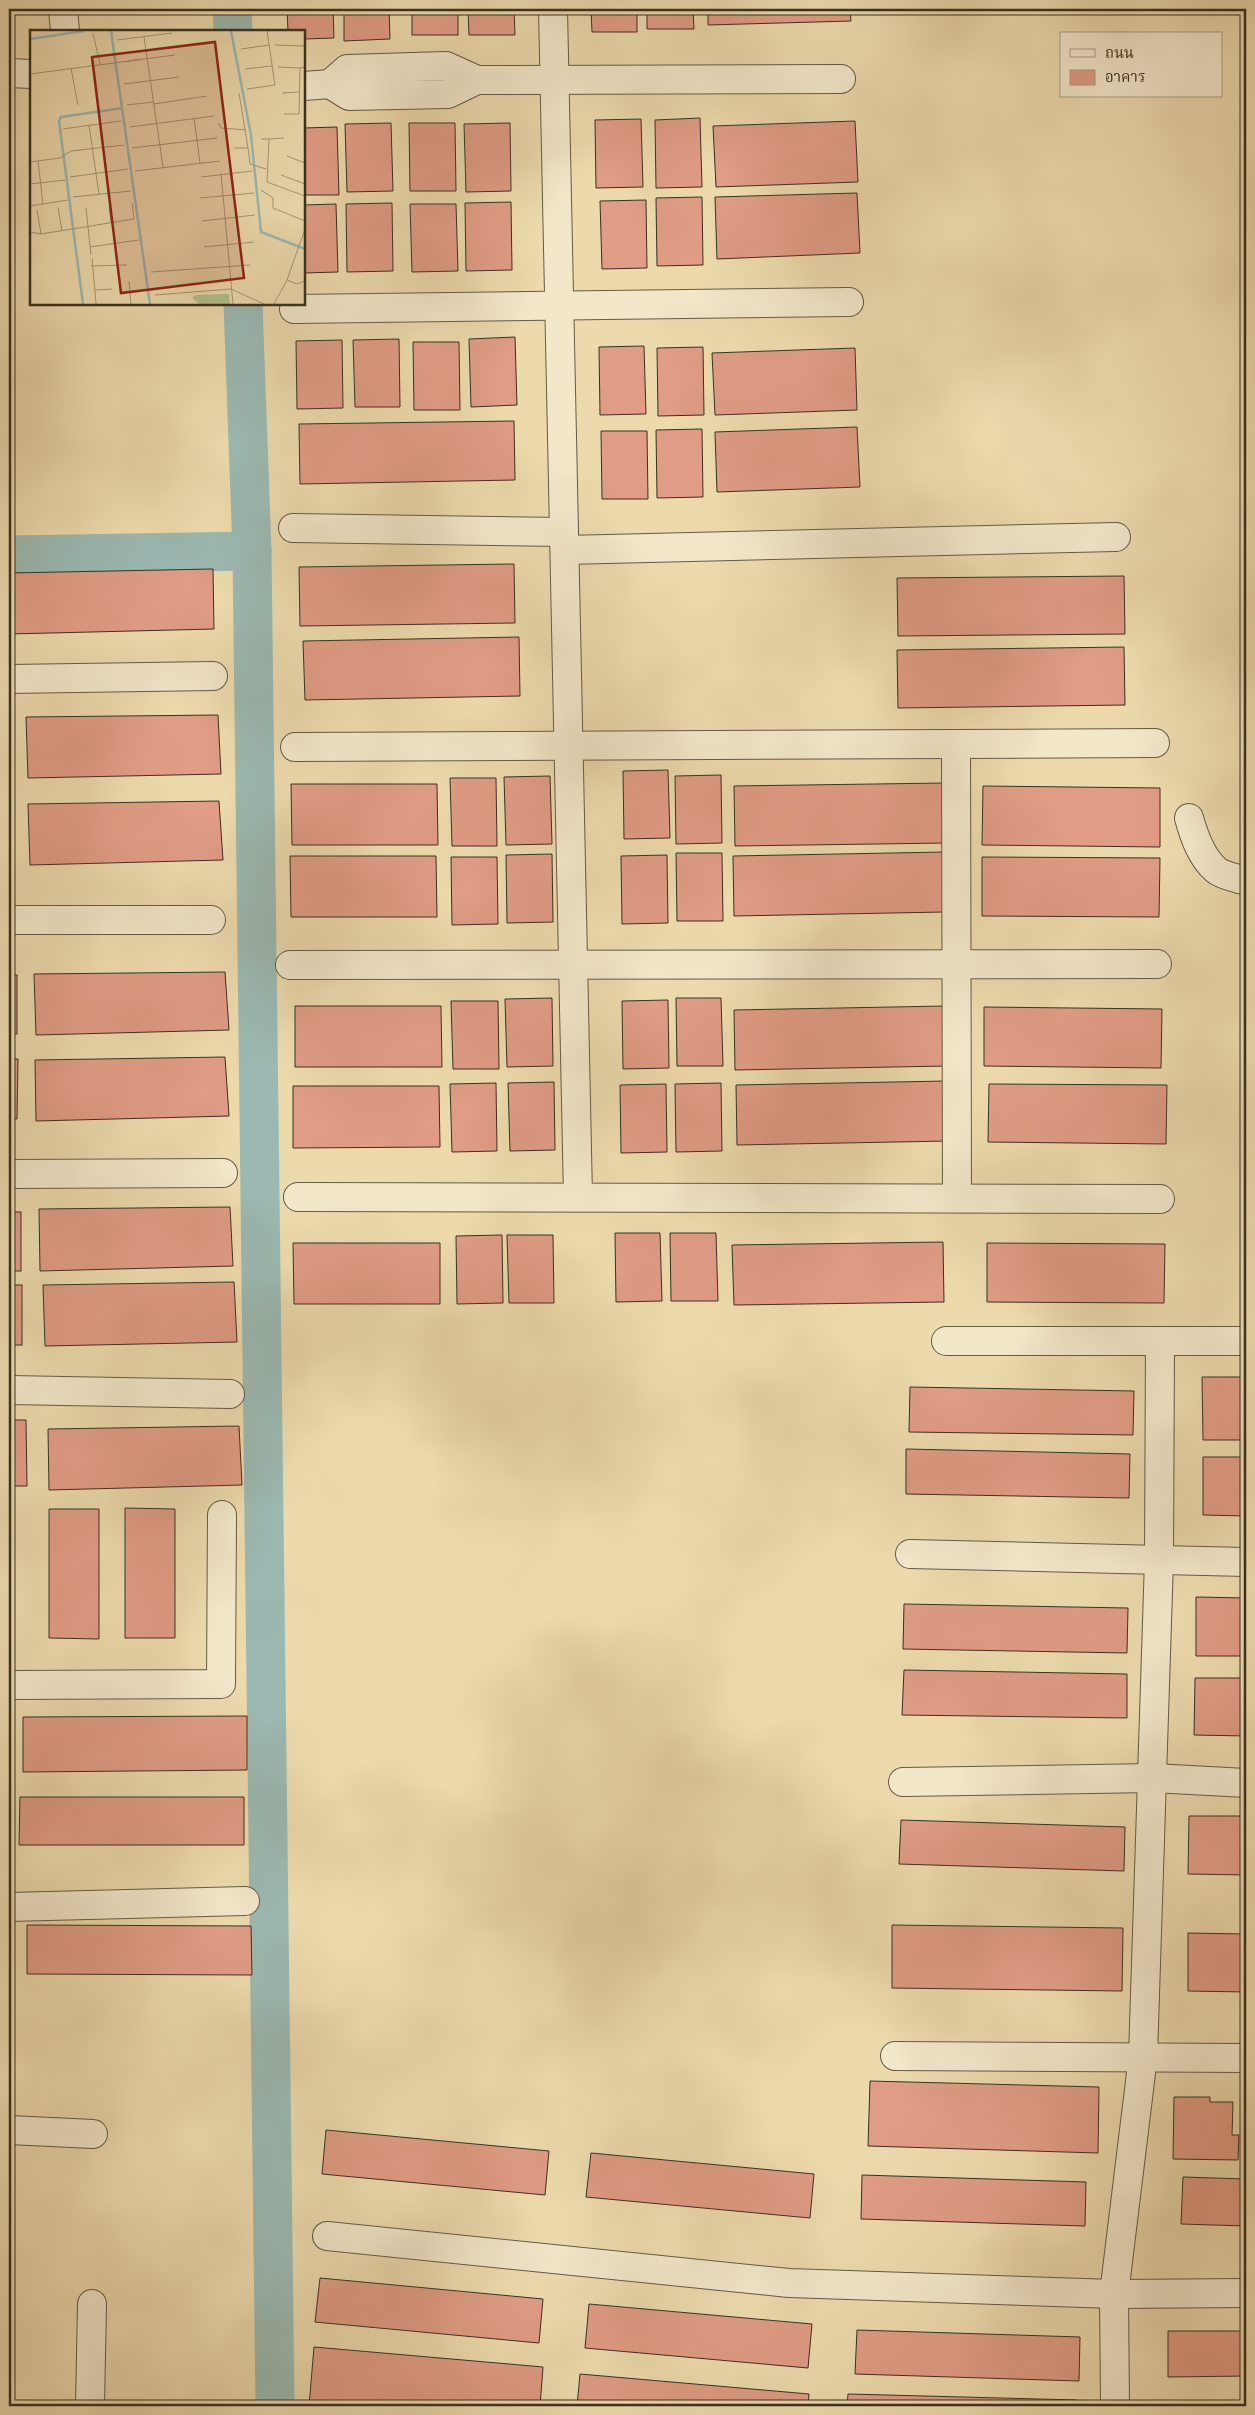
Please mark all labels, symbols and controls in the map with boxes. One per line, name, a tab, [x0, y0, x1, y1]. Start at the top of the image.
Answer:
inset map	[30, 30, 305, 305]
legend	[1060, 32, 1222, 98]
text: ถนน	[1105, 44, 1134, 65]
text: อาคาร	[1105, 68, 1145, 89]

